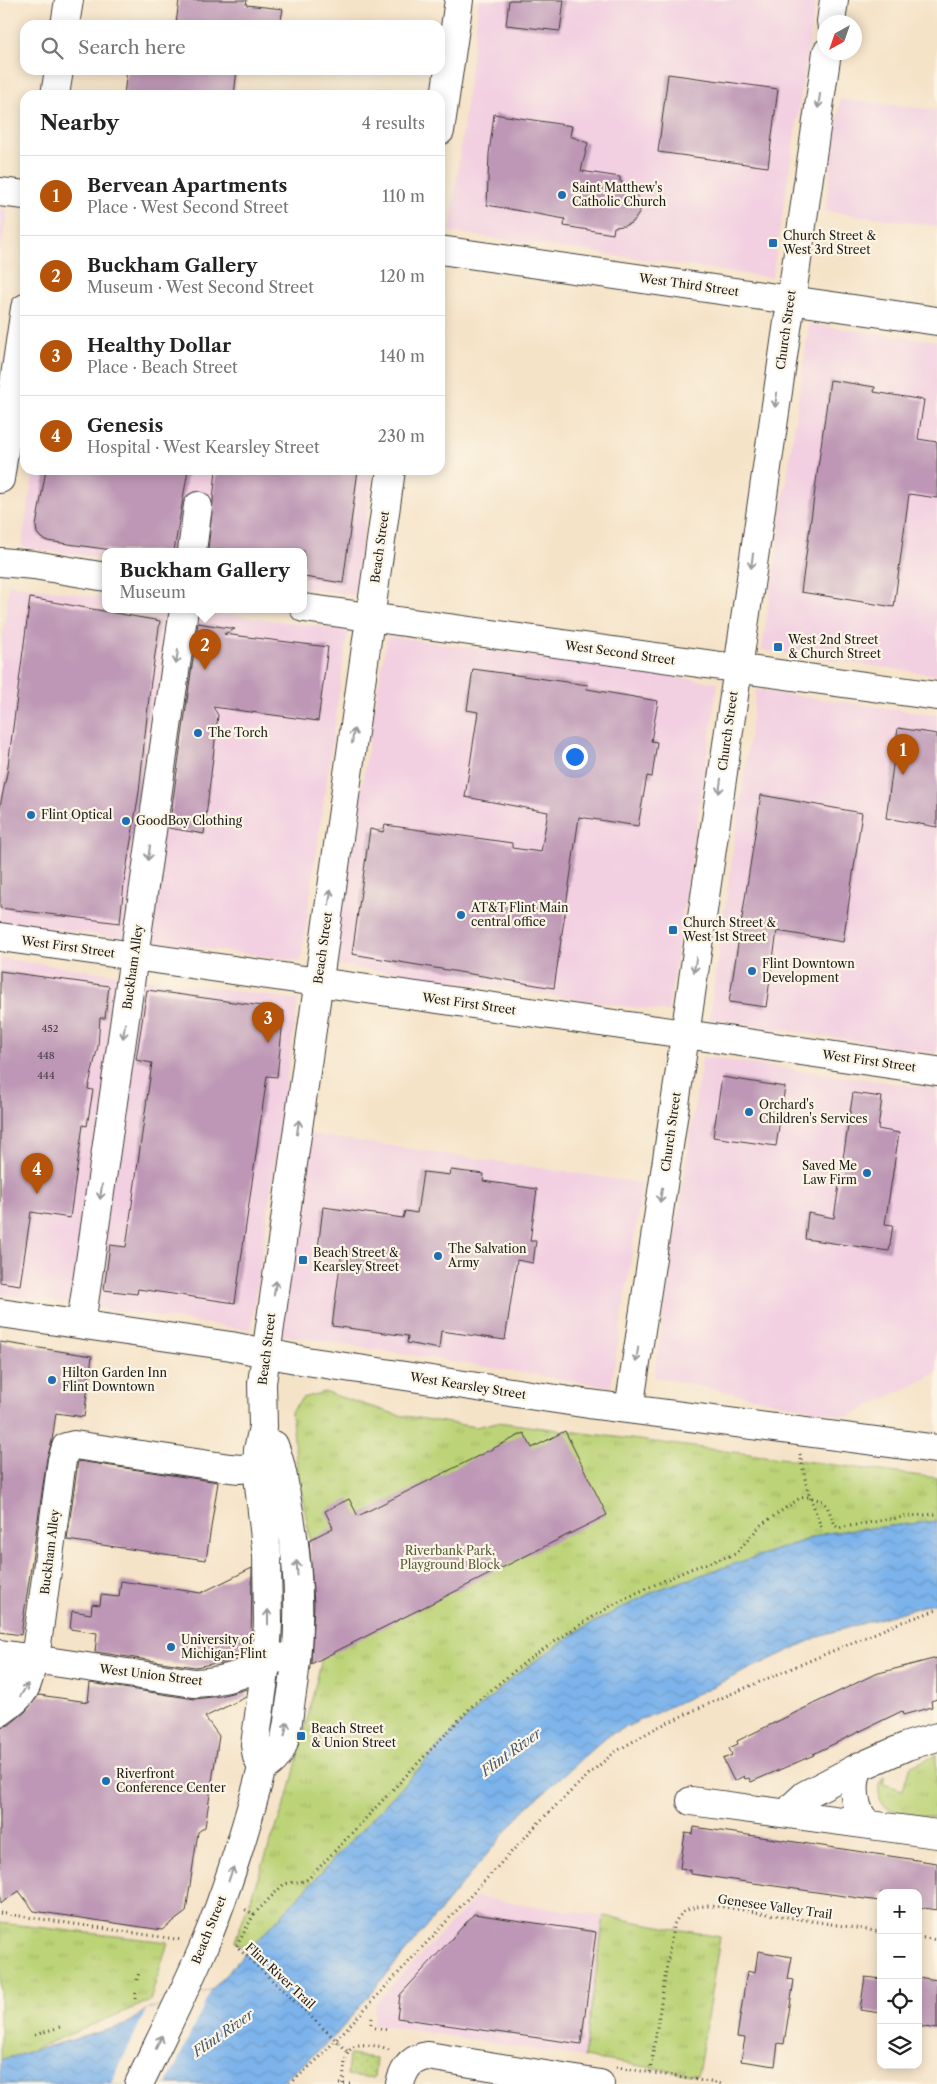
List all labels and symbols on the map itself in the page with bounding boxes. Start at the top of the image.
north arrow [817,15,862,60]
one-way arrow [814,92,824,108]
place label: Saint Matthew's Catholic Church [572,180,667,209]
marker: Saint Matthew's Catholic Church [556,189,568,201]
place label: Church Street & West 3rd Street [782,228,876,257]
marker: Church Street & West 3rd Street [767,237,779,249]
street label: West Third Street [637,270,741,299]
street label: Church Street [773,288,799,371]
one-way arrow [771,392,781,408]
street label: Beach Street [367,509,392,584]
one-way arrow [747,552,757,568]
pin: 2 [189,629,221,670]
place label: West 2nd Street & Church Street [787,632,882,661]
street label: West Second Street [563,637,677,668]
marker: West 2nd Street & Church Street [772,641,784,653]
one-way arrow [172,649,182,665]
street label: Church Street [715,689,741,772]
place label: The Torch [208,725,268,740]
marker: The Torch [192,727,204,739]
one-way arrow [348,728,358,744]
pin: 1 [887,734,919,775]
your location [562,744,588,770]
one-way arrow [715,778,725,794]
place label: Flint Optical [41,807,113,822]
marker: Flint Optical [25,809,37,821]
place label: GoodBoy Clothing [136,813,243,828]
marker: GoodBoy Clothing [120,815,132,827]
one-way arrow [144,844,154,860]
one-way arrow [325,889,335,905]
place label: AT&T Flint Main central office [470,900,569,929]
marker: AT&T Flint Main central office [455,909,467,921]
street label: Beach Street [310,910,335,985]
place label: Church Street & West 1st Street [682,915,776,944]
street label: Buckham Alley [119,923,146,1011]
marker: Church Street & West 1st Street [667,924,679,936]
street label: West First Street [19,932,117,961]
one-way arrow [690,956,700,972]
place label: Flint Downtown Development [762,956,855,985]
marker: Flint Downtown Development [746,965,758,977]
street label: West First Street [420,989,518,1018]
pin: 3 [252,1002,284,1043]
house number: 452 [42,1022,59,1035]
one-way arrow [119,1022,129,1038]
street label: West First Street [820,1046,918,1075]
house number: 448 [37,1049,55,1062]
house number: 444 [37,1069,55,1082]
street label: Church Street [658,1090,684,1173]
place label: Orchard's Children's Services [759,1097,868,1126]
marker: Orchard's Children's Services [743,1106,755,1118]
one-way arrow [294,1119,304,1135]
pin: 4 [21,1153,53,1194]
place label: Saved Me Law Firm [802,1158,857,1187]
marker: Saved Me Law Firm [861,1167,873,1179]
one-way arrow [95,1183,105,1199]
one-way arrow [656,1186,666,1202]
place label: The Salvation Army [447,1241,527,1270]
place label: Beach Street & Kearsley Street [313,1245,400,1274]
marker: The Salvation Army [432,1250,444,1262]
marker: Beach Street & Kearsley Street [297,1254,309,1266]
one-way arrow [270,1280,280,1296]
street label: Beach Street [255,1311,278,1386]
one-way arrow [631,1347,641,1363]
place label: Hilton Garden Inn Flint Downtown [62,1365,167,1394]
street label: West Kearsley Street [408,1369,528,1402]
marker: Hilton Garden Inn Flint Downtown [46,1374,58,1386]
street label: Buckham Alley [37,1508,62,1595]
park label: Riverbank Park, Playground Block [400,1543,501,1572]
one-way arrow [292,1560,301,1576]
one-way arrow [263,1609,273,1625]
place label: University of Michigan-Flint [181,1632,267,1661]
marker: University of Michigan-Flint [165,1641,177,1653]
street label: West Union Street [98,1661,204,1688]
one-way arrow [19,1683,29,1697]
place label: Beach Street & Union Street [311,1721,397,1750]
one-way arrow [282,1722,292,1738]
water label: Flint River [476,1723,546,1781]
marker: Beach Street & Union Street [295,1730,307,1742]
place label: Riverfront Conference Center [116,1766,226,1795]
marker: Riverfront Conference Center [100,1775,112,1787]
one-way arrow [226,1866,236,1882]
street label: Genesee Valley Trail [717,1891,834,1922]
street label: Beach Street [188,1893,229,1966]
street label: Flint River Trail [242,1940,319,2012]
water label: Flint River [188,2005,258,2061]
one-way arrow [155,2035,164,2050]

